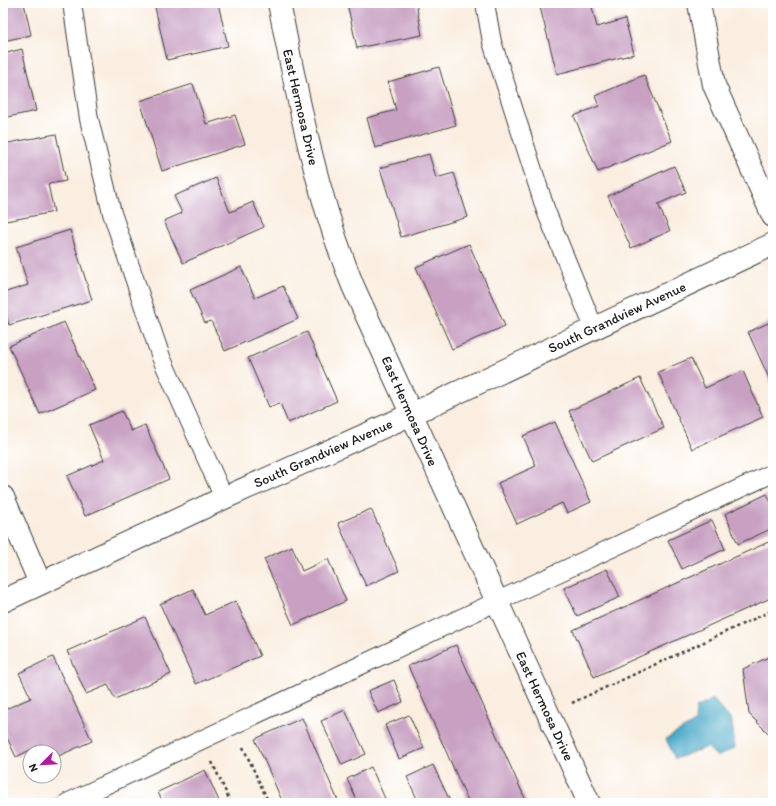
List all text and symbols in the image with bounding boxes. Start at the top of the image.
street label: East Hermosa Drive [279,47,322,167]
street label: South Grandview Avenue [546,278,689,357]
street label: East Hermosa Drive [378,354,442,469]
street label: South Grandview Avenue [251,415,396,492]
street label: East Hermosa Drive [512,649,577,764]
north arrow [22,744,62,784]
text: N [26,762,41,774]

